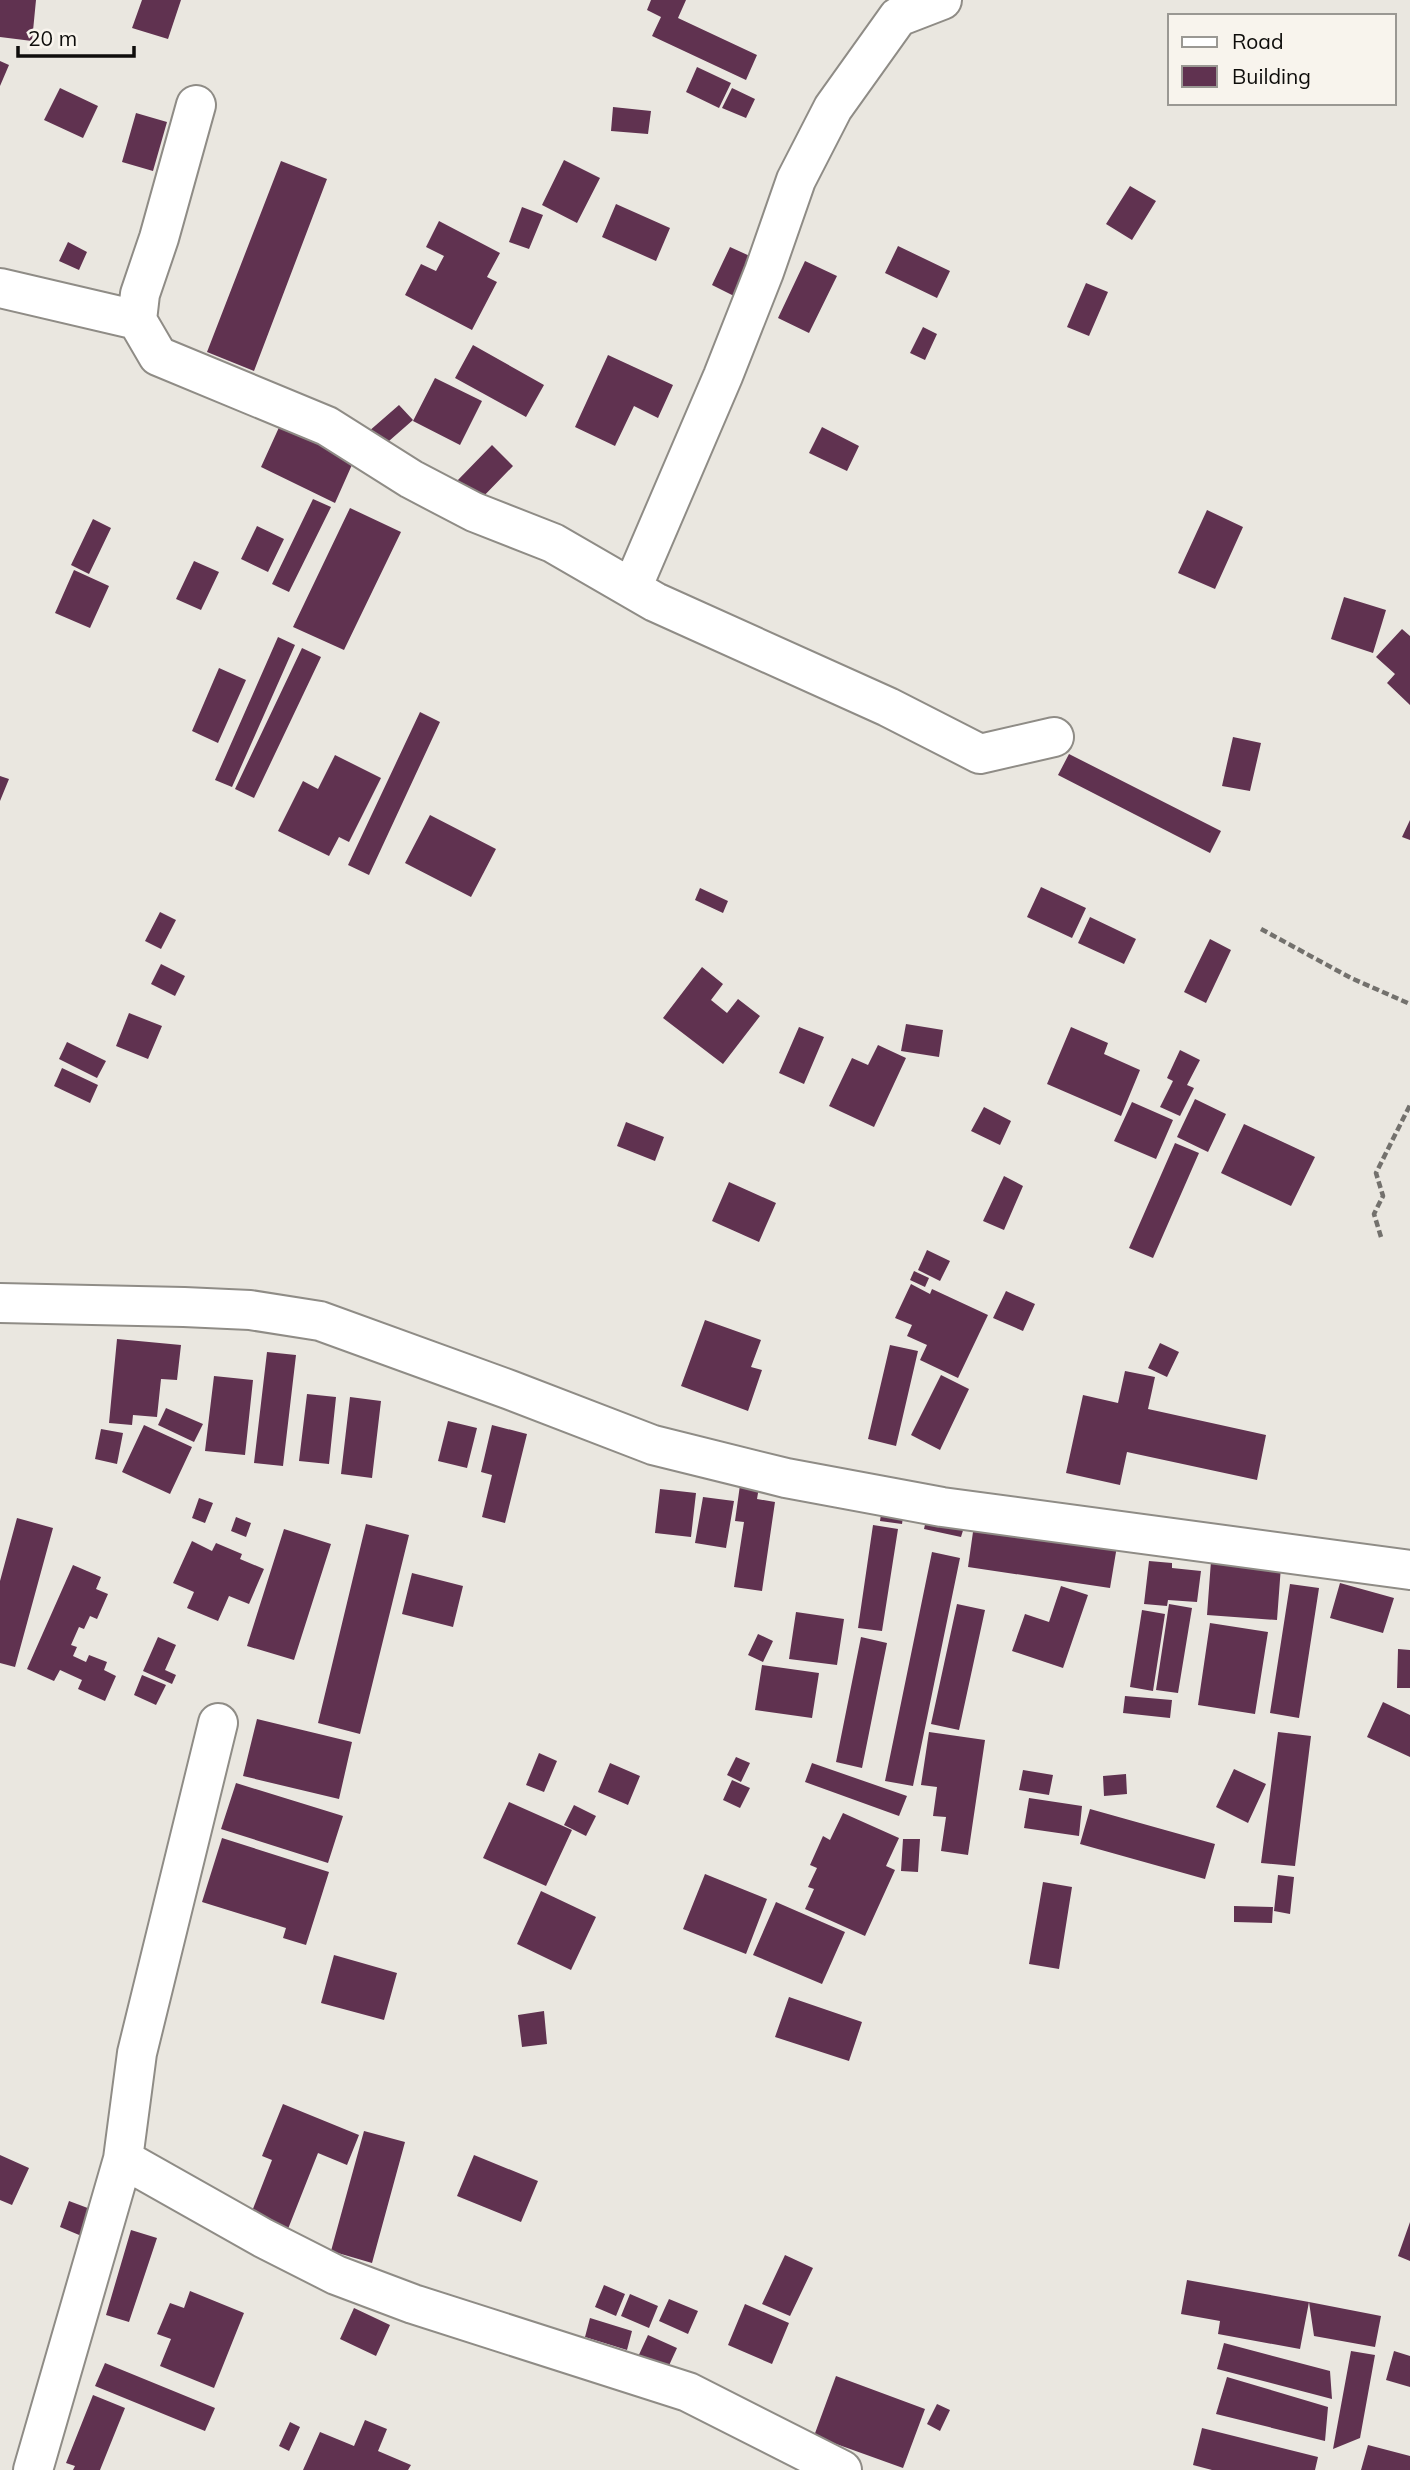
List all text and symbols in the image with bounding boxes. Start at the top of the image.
scale bar [18,14,133,58]
legend [1168,14,1396,105]
text: 20 m [28,25,77,51]
text: Road [1232,28,1283,54]
text: Building [1232,63,1311,89]

